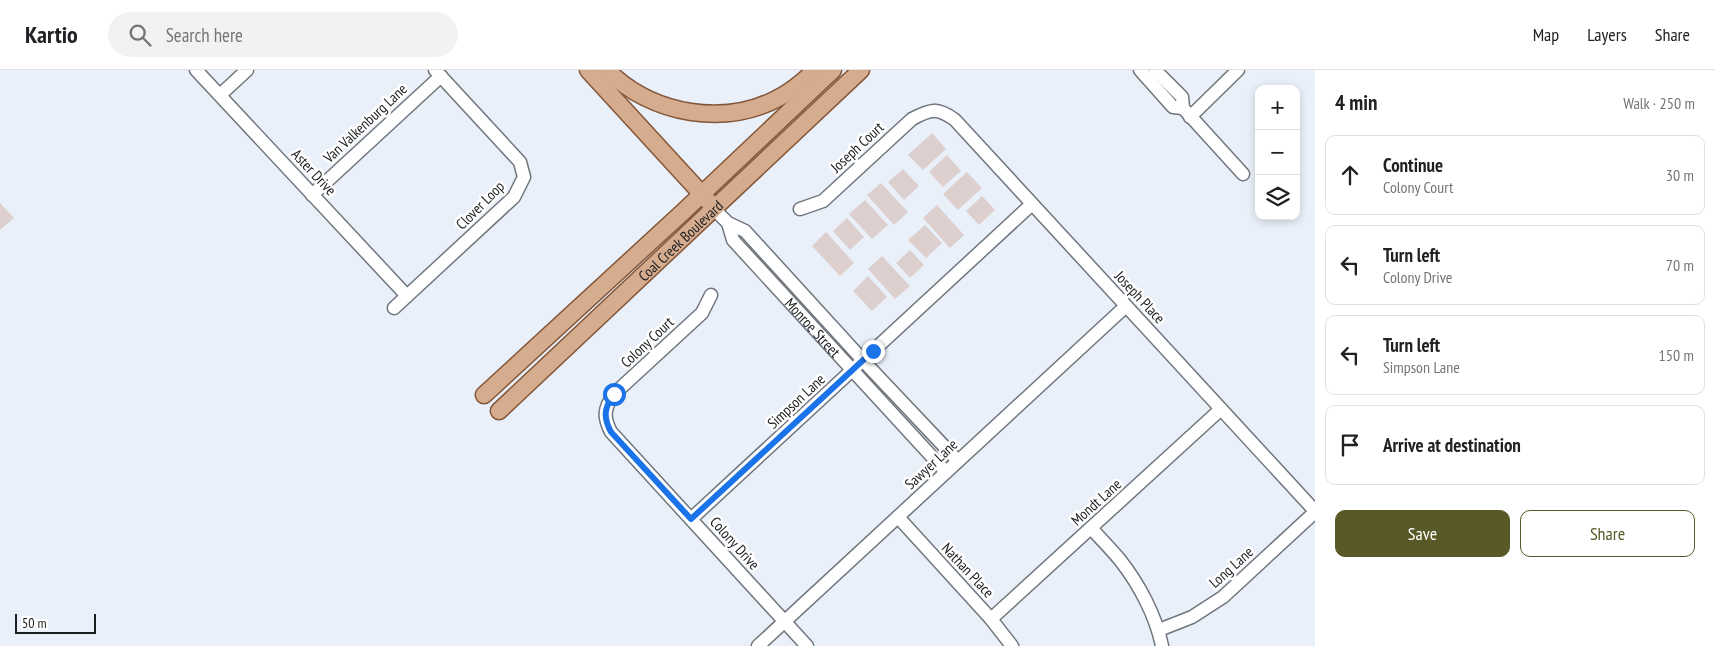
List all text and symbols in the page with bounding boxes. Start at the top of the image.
search box [108,12,458,57]
text: Kartio [25,19,78,50]
icon: search [126,21,154,49]
text: Search here [166,23,243,47]
text: Map [1533,23,1559,46]
text: Layers [1587,23,1627,46]
text: Share [1655,23,1690,46]
street label: Van Valkenburg Lane [318,79,411,167]
map controls [1255,85,1300,220]
button: + [1255,85,1300,130]
text: 4 min [1335,89,1377,116]
text: Walk · 250 m [1623,93,1695,113]
street label: Joseph Court [826,118,888,177]
button: − [1255,130,1300,175]
street label: Aster Drive [288,145,340,199]
text: Continue [1383,153,1443,177]
icon: ahead [1336,161,1364,189]
text: 30 m [1666,165,1694,185]
button: layers [1255,175,1300,220]
street label: Clover Loop [452,177,508,233]
text: Colony Court [1383,177,1453,197]
street label: Coal Creek Boulevard [634,196,727,285]
text: Turn left [1383,243,1440,267]
icon: left [1336,251,1364,279]
text: 70 m [1666,255,1694,275]
street label: Joseph Place [1110,266,1169,327]
text: Colony Drive [1383,267,1452,287]
street label: Monroe Street [781,294,845,361]
street label: Colony Court [616,313,678,371]
text: Turn left [1383,333,1440,357]
route end [862,340,885,363]
icon: left [1336,341,1364,369]
text: 150 m [1659,345,1694,365]
text: Simpson Lane [1383,357,1460,377]
street label: Simpson Lane [763,369,829,433]
route start [603,383,626,406]
icon: arrive [1336,431,1364,459]
text: Arrive at destination [1383,433,1521,457]
street label: Sawyer Lane [901,435,961,493]
street label: Mondt Lane [1067,474,1125,530]
button: Save [1335,510,1510,557]
button: Share [1520,510,1695,557]
street label: Colony Drive [706,512,764,574]
street label: Nathan Place [938,539,998,601]
street label: Long Lane [1205,542,1257,592]
scale bar [15,611,96,634]
text: 50 m [22,614,47,632]

